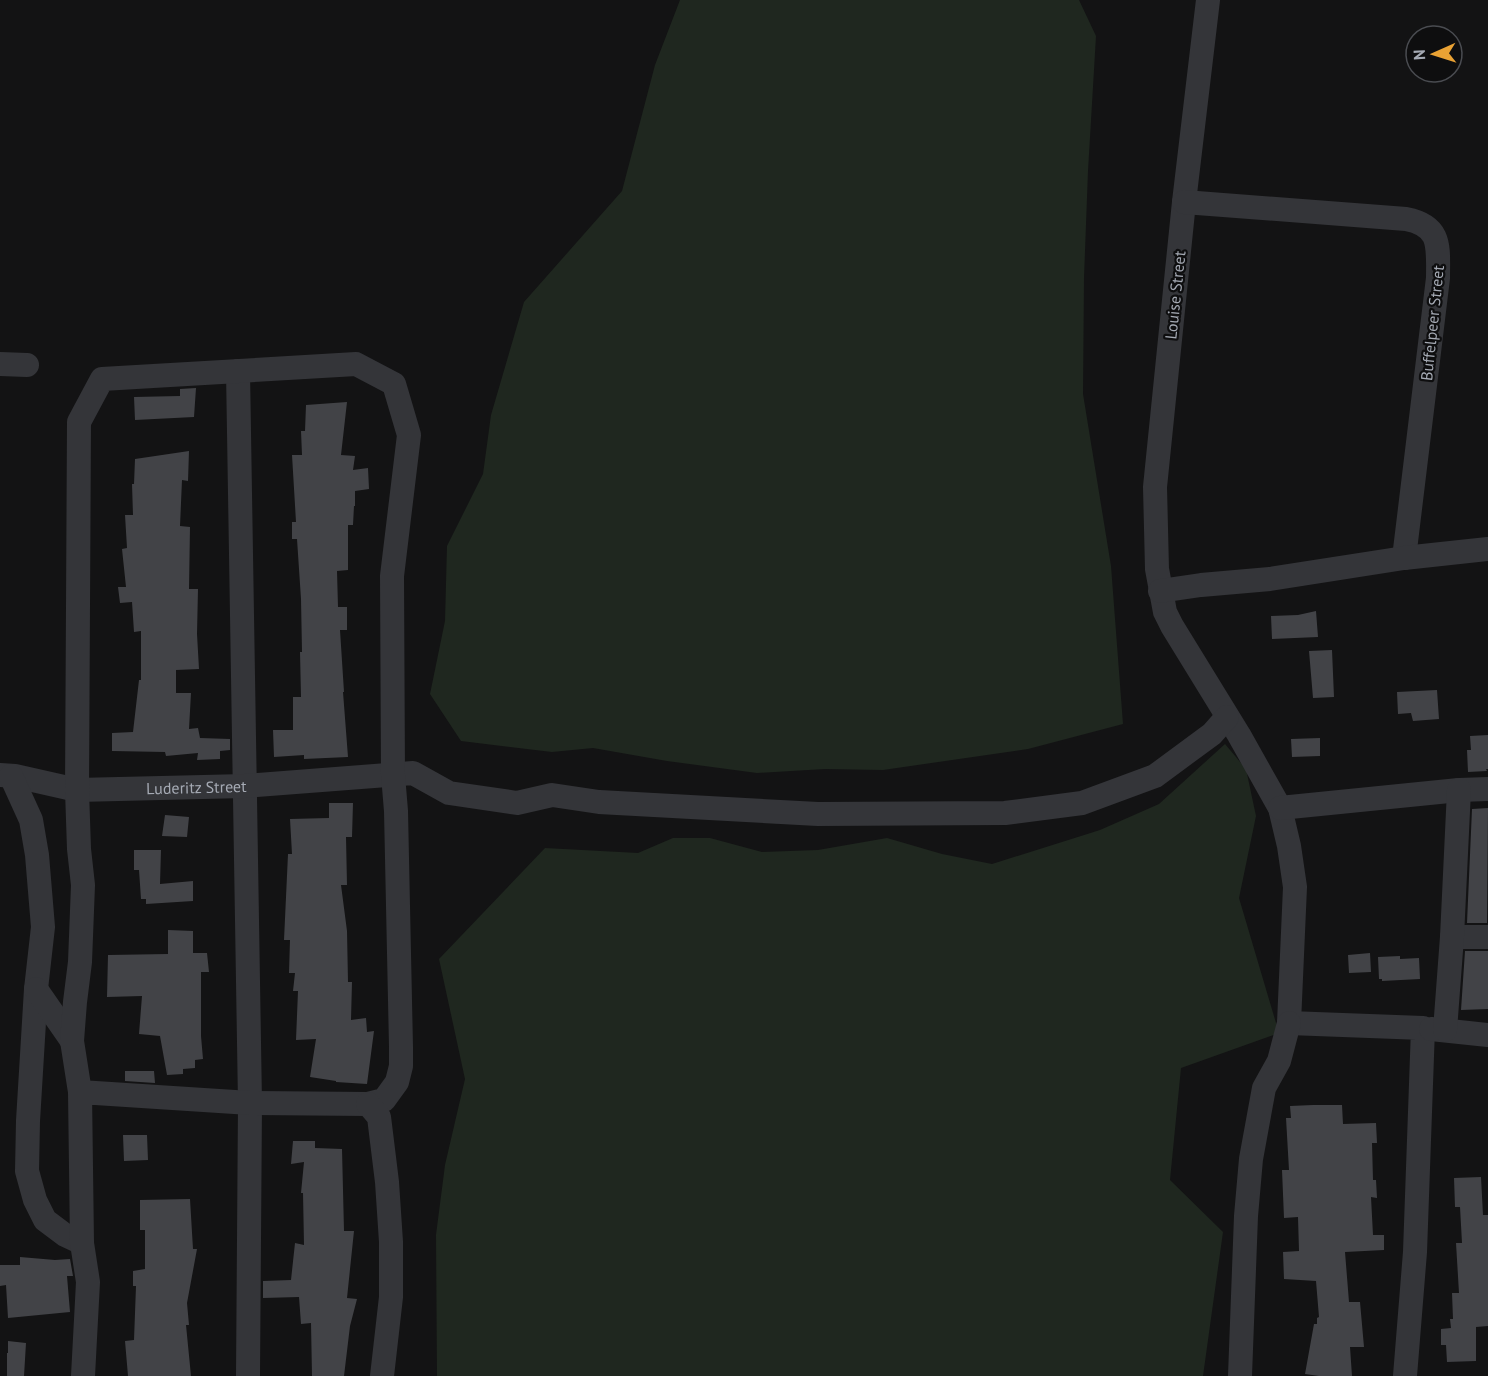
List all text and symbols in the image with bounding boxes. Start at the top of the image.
north arrow [1404,24,1464,84]
text: N [1409,49,1429,61]
street label: Louise Street [1160,249,1190,340]
street label: Buffelpeer Street [1416,264,1448,382]
street label: Luderitz Street [146,776,247,798]

